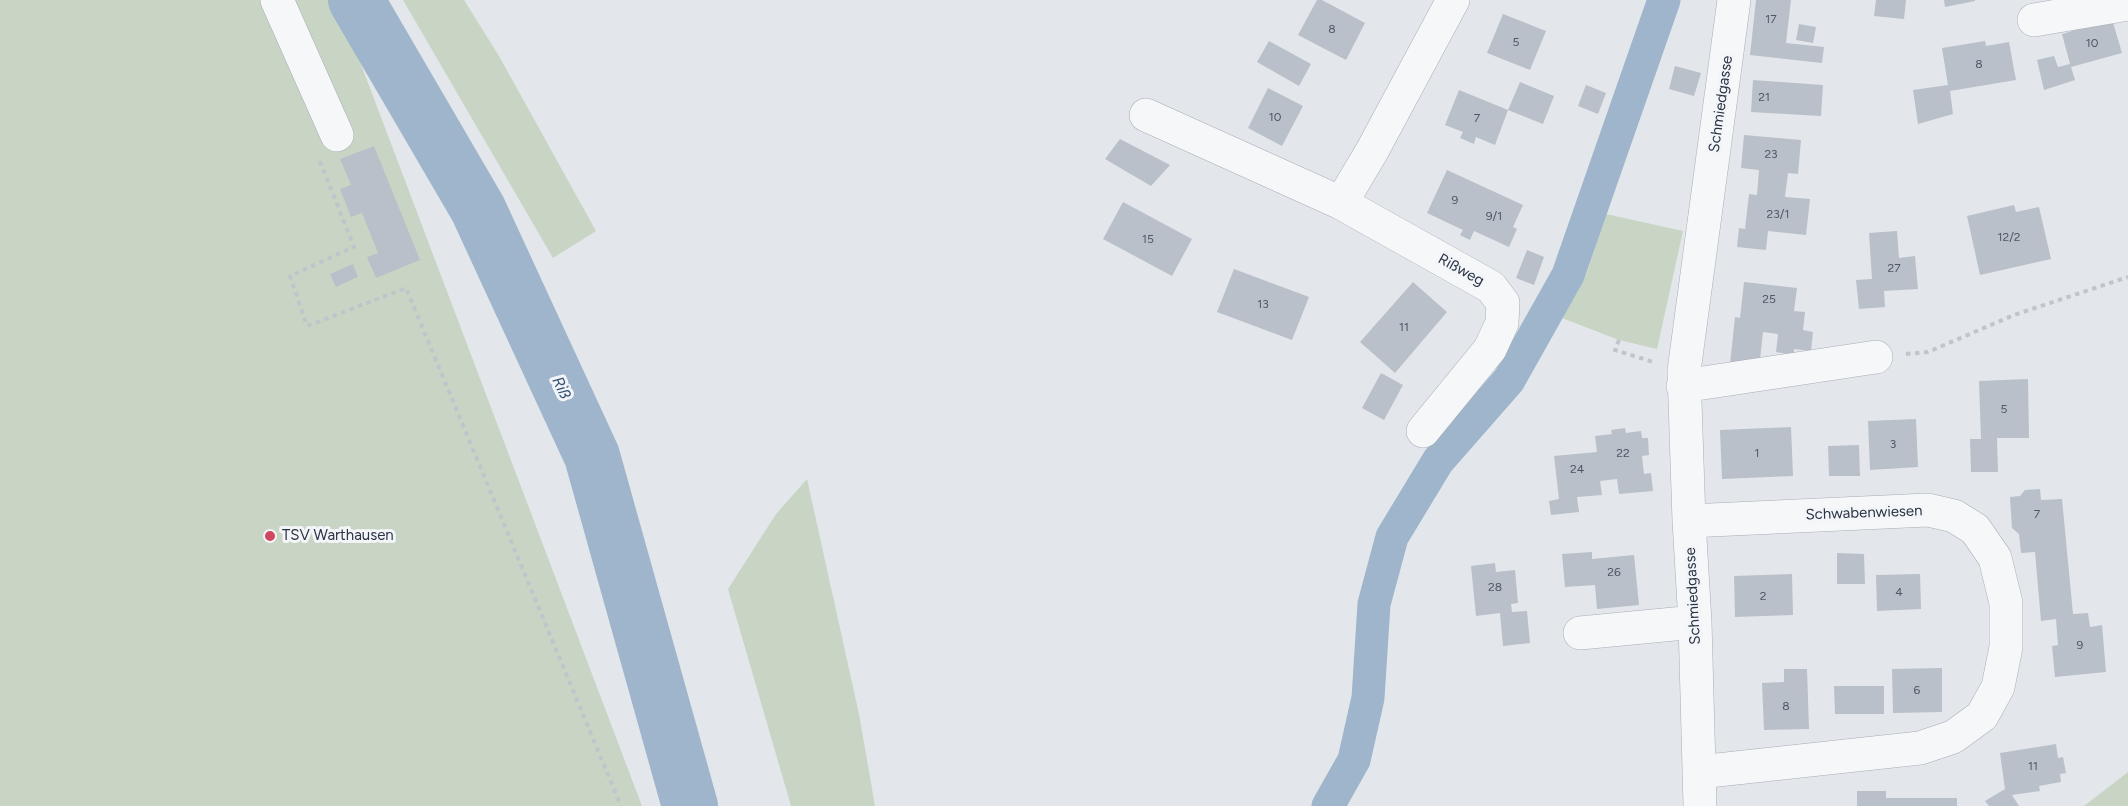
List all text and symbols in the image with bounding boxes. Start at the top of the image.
house number: 17 [1765,12,1777,26]
house number: 8 [1328,22,1336,36]
house number: 5 [1513,35,1519,49]
house number: 10 [2086,36,2098,50]
street label: Schmiedgasse [1705,54,1737,154]
house number: 8 [1975,57,1983,71]
house number: 21 [1758,90,1770,104]
house number: 10 [1269,110,1281,124]
house number: 7 [1474,111,1480,125]
house number: 23 [1764,147,1778,161]
house number: 9 [1452,193,1458,207]
house number: 23/1 [1767,207,1789,221]
house number: 9/1 [1486,209,1502,223]
house number: 12/2 [1997,230,2021,244]
house number: 15 [1142,232,1154,246]
street label: Rißweg [1435,250,1487,290]
house number: 27 [1887,261,1901,275]
house number: 25 [1762,292,1776,306]
house number: 13 [1257,297,1269,311]
house number: 11 [1399,320,1409,334]
water label: Riß [547,374,575,402]
house number: 5 [2001,402,2007,416]
house number: 3 [1890,437,1896,451]
house number: 22 [1616,446,1630,460]
house number: 1 [1755,446,1759,460]
house number: 24 [1570,462,1584,476]
street label: Schwabenwiesen [1805,502,1923,524]
house number: 7 [2034,507,2040,521]
place label: TSV Warthausen [282,527,394,545]
marker: TSV Warthausen [263,529,277,543]
street label: Schmiedgasse [1681,547,1705,645]
house number: 26 [1607,565,1621,579]
house number: 28 [1488,580,1502,594]
house number: 4 [1895,585,1903,599]
house number: 2 [1760,589,1766,603]
house number: 9 [2077,638,2083,652]
house number: 6 [1914,683,1920,697]
house number: 8 [1782,699,1790,713]
house number: 11 [2028,759,2038,773]

